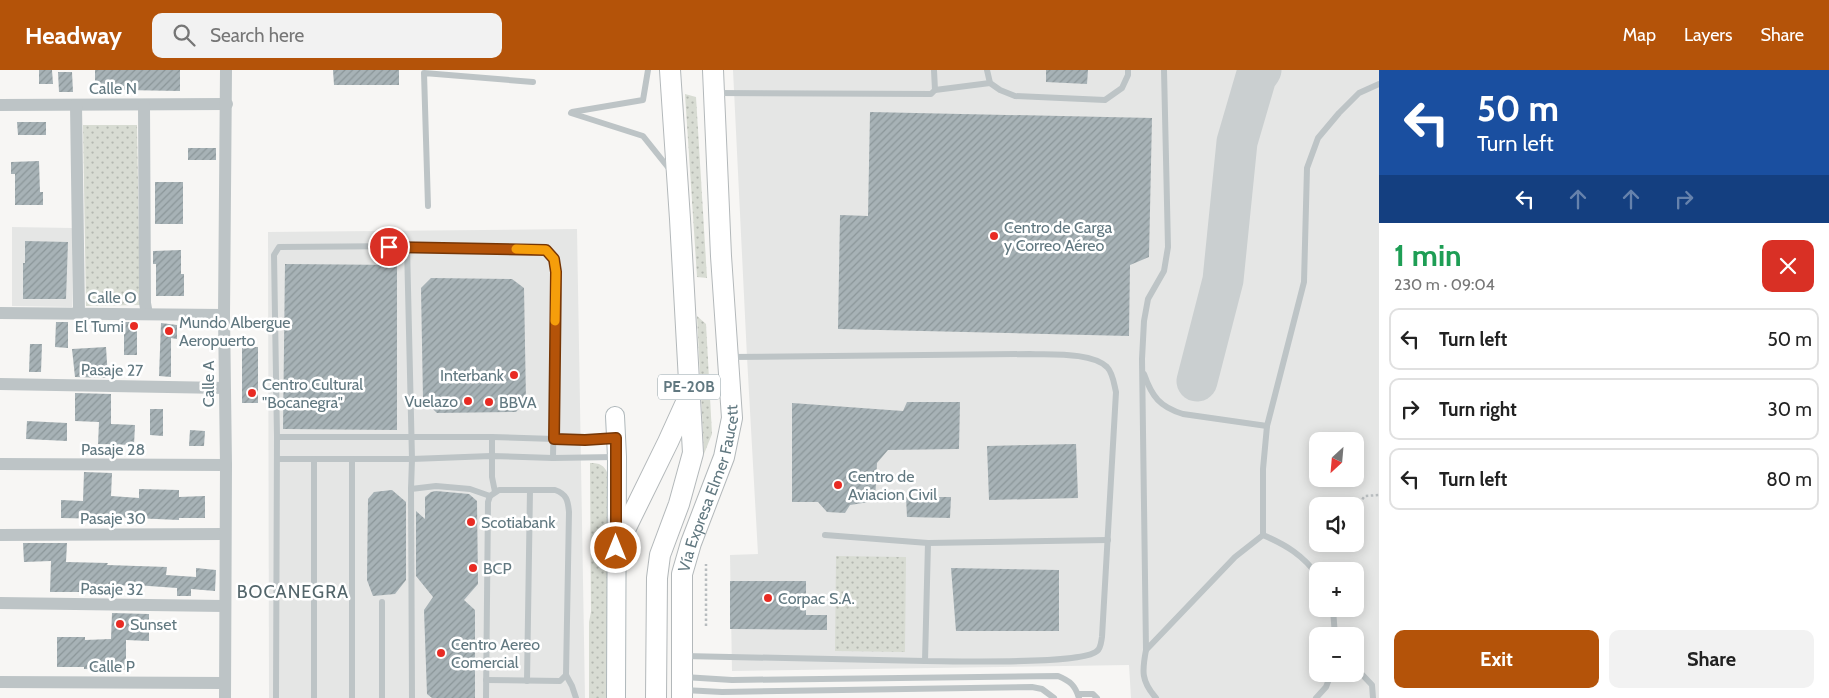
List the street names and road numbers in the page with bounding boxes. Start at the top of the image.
street label: Calle N [89,79,137,98]
street label: Calle O [87,288,137,307]
street label: Pasaje 27 [81,360,143,380]
street label: Calle A [199,361,218,407]
road number: PE-20B [658,374,720,400]
street label: Vía Expresa Elmer Faucett [674,404,742,574]
street label: Pasaje 28 [81,440,145,459]
street label: Pasaje 30 [80,509,146,528]
street label: Pasaje 32 [80,579,144,599]
street label: Calle P [89,657,135,676]

